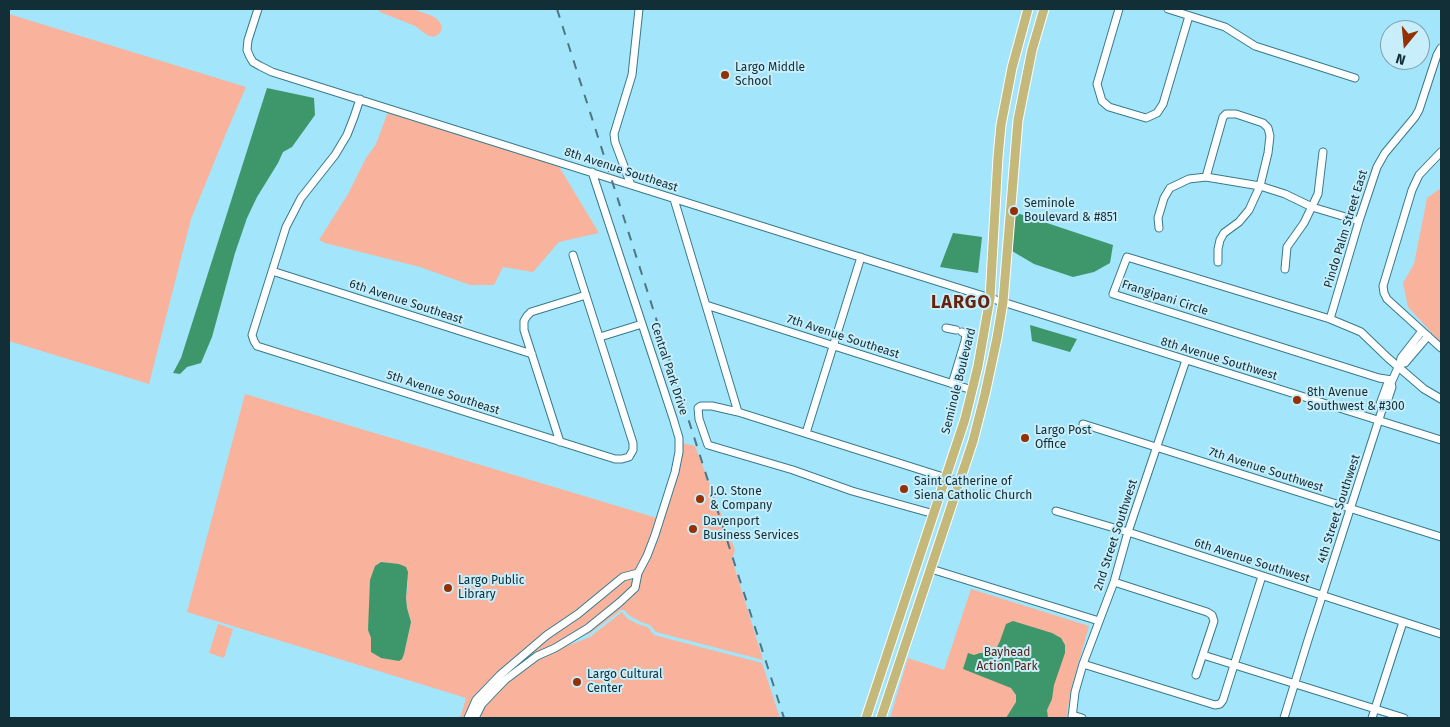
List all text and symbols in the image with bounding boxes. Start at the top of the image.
north arrow [1380,20,1430,70]
text: N [1394,49,1408,68]
place label: Largo Middle School [735,61,805,89]
marker: Largo Middle School [719,69,731,81]
street label: 8th Avenue Southeast [562,145,680,195]
street label: Pindo Palm Street East [1321,168,1371,290]
place label: Seminole Boulevard & #851 [1024,197,1117,225]
marker: Seminole Boulevard & #851 [1008,205,1020,217]
street label: 6th Avenue Southeast [347,277,465,327]
street label: Frangipani Circle [1120,277,1210,319]
district label: LARGO [930,292,992,314]
street label: 7th Avenue Southeast [785,312,901,362]
street label: Central Park Drive [647,321,691,417]
street label: Seminole Boulevard [939,326,979,436]
street label: 8th Avenue Southwest [1159,334,1279,384]
street label: 5th Avenue Southeast [385,368,501,418]
place label: 8th Avenue Southwest & #300 [1307,386,1405,414]
marker: 8th Avenue Southwest & #300 [1291,394,1303,406]
place label: Largo Post Office [1035,424,1092,452]
marker: Largo Post Office [1019,432,1031,444]
street label: 7th Avenue Southwest [1207,445,1325,495]
street label: 4th Street Southwest [1315,453,1363,565]
place label: Saint Catherine of Siena Catholic Church [914,475,1032,503]
street label: 2nd Street Southwest [1091,478,1141,592]
marker: Saint Catherine of Siena Catholic Church [898,483,910,495]
place label: J.O. Stone & Company [710,485,772,513]
marker: J.O. Stone & Company [694,493,706,505]
place label: Davenport Business Services [703,515,799,543]
marker: Davenport Business Services [687,523,699,535]
street label: 6th Avenue Southwest [1192,535,1312,587]
place label: Largo Public Library [458,574,524,602]
marker: Largo Public Library [442,582,454,594]
park label: Bayhead Action Park [976,646,1038,674]
place label: Largo Cultural Center [587,668,663,696]
marker: Largo Cultural Center [571,676,583,688]

